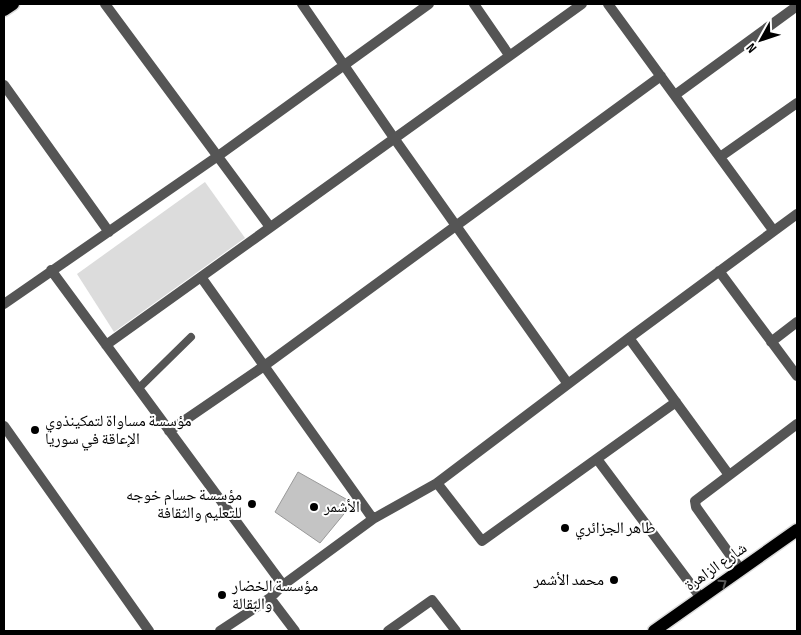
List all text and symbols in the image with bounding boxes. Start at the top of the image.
north arrow [736,15,786,65]
text: N [743,40,760,56]
place label: مؤسسة مساواة لتمكينذوي الإعاقة في سوريا [45,412,192,451]
marker: مؤسسة مساواة لتمكينذوي الإعاقة في سوريا [29,424,41,436]
place label: مؤسسة حسام خوجه للتعليم والثقافة [126,486,242,523]
marker: مؤسسة حسام خوجه للتعليم والثقافة [246,498,258,510]
place label: الأشمر [323,498,360,517]
marker: الأشمر [308,501,320,513]
place label: طاهر الجزائري [575,519,656,540]
marker: طاهر الجزائري [559,522,571,534]
street label: شارع الزاهرة [681,539,751,595]
place label: محمد الأشمر [533,571,604,590]
marker: محمد الأشمر [608,574,620,586]
place label: مؤسسة الخضار والبقالة [231,577,318,614]
one-way arrow [717,580,726,589]
marker: مؤسسة الخضار والبقالة [216,589,228,601]

